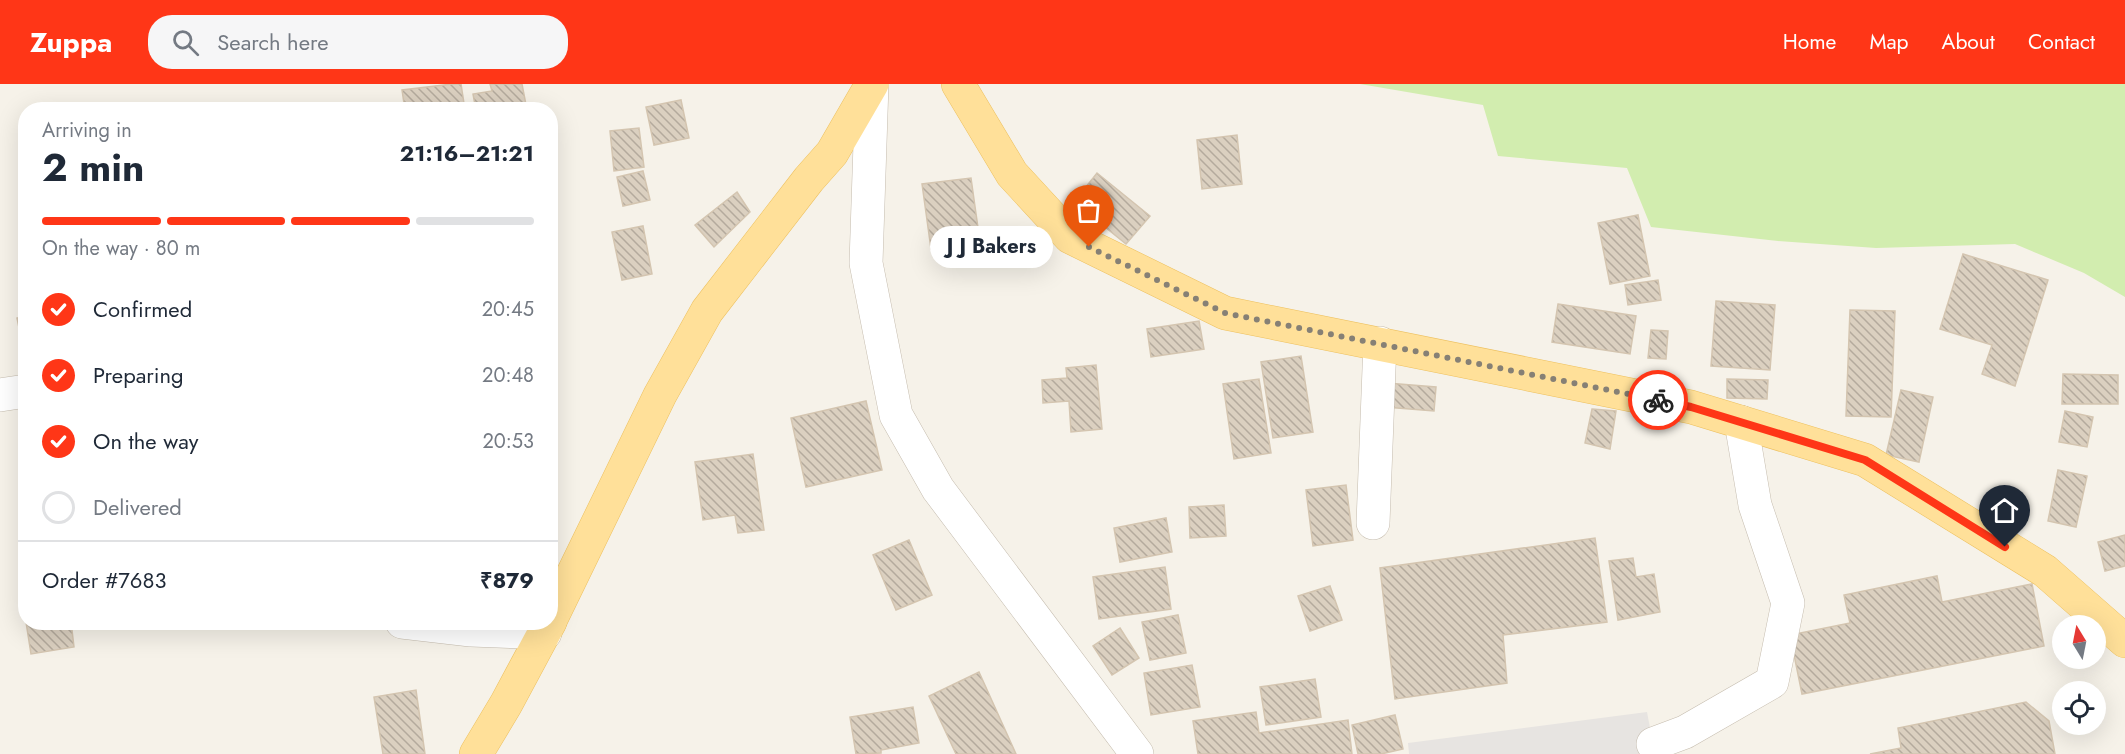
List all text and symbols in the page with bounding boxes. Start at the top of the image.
search box [148,15,568,69]
text: Zuppa [30,22,112,63]
icon: search [169,26,202,59]
text: Search here [217,26,329,58]
text: Home [1783,27,1836,57]
text: Map [1869,27,1909,57]
text: About [1942,27,1995,57]
text: Contact [2028,27,2095,57]
text: Arriving in [42,116,132,145]
text: 21:16–21:21 [400,137,534,169]
text: 2 min [42,139,144,196]
pin [1063,185,1114,247]
icon: bag [1072,194,1105,227]
callout: J J Bakers [930,226,1053,268]
text: J J Bakers [947,232,1036,261]
text: On the way · 80 m [42,234,200,263]
icon: check [42,293,75,326]
text: Confirmed [93,293,192,325]
text: 20:45 [482,295,534,324]
icon: check [42,359,75,392]
text: Preparing [93,359,184,391]
text: 20:48 [482,361,534,390]
courier [1628,370,1688,430]
icon: bike [1642,384,1675,417]
icon: check [42,425,75,458]
text: On the way [93,425,198,457]
text: 20:53 [482,427,534,456]
pin [1979,485,2030,547]
text: Delivered [93,491,182,523]
icon: home [1988,494,2021,527]
text: Order #7683 [42,564,167,596]
text: ₹879 [480,564,534,596]
north arrow [2052,615,2106,669]
map controls [2052,615,2106,735]
button: locate [2052,681,2106,735]

